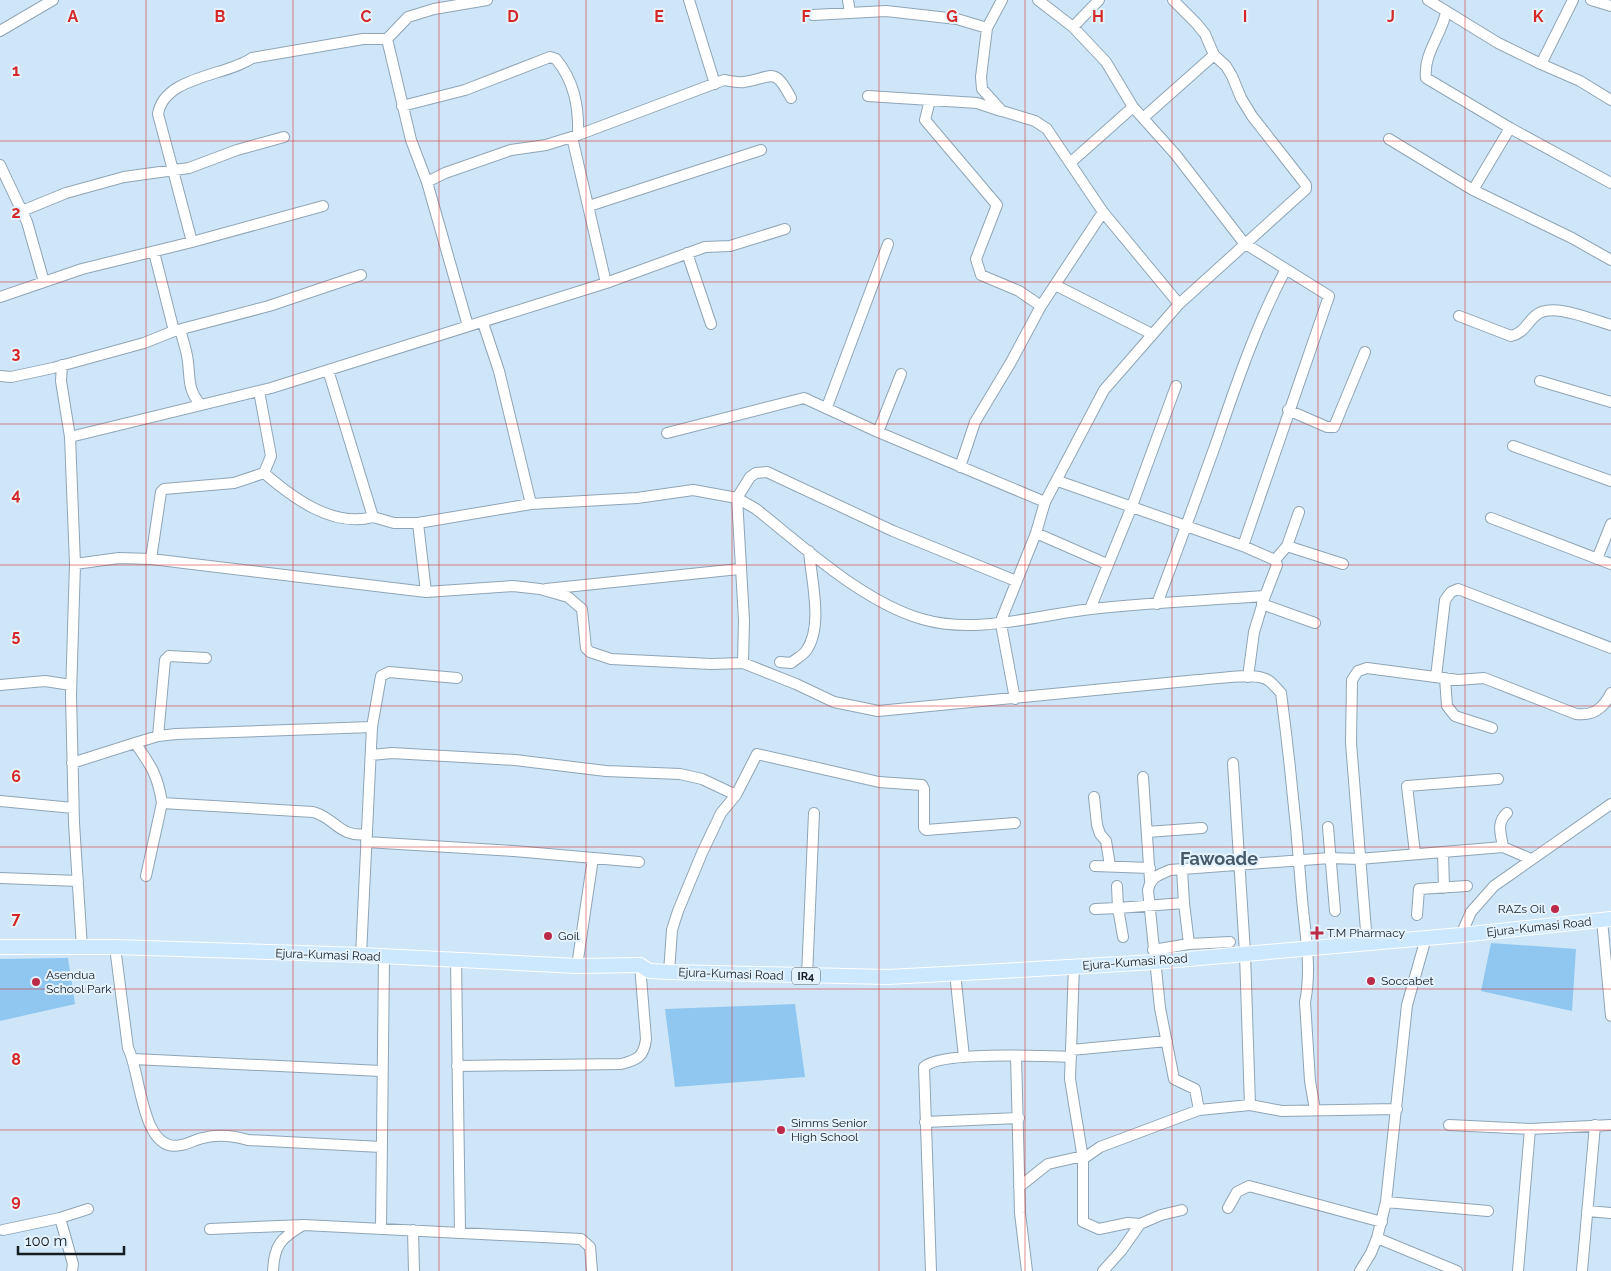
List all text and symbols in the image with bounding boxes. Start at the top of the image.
text: A [68,7,79,26]
text: B [215,7,226,26]
text: C [361,7,372,26]
text: D [507,7,519,26]
text: E [654,7,664,26]
text: F [801,7,811,26]
text: G [946,7,958,26]
text: H [1092,7,1104,26]
text: I [1243,7,1247,26]
text: J [1387,7,1395,26]
text: K [1533,7,1544,26]
text: 1 [12,61,20,80]
text: 2 [11,203,21,222]
text: 3 [12,344,21,363]
text: 4 [11,485,21,504]
text: 5 [12,626,21,645]
text: 6 [11,767,21,786]
district label: Fawoade [1180,848,1258,869]
place label: RAZs Oil [1498,902,1546,916]
marker: RAZs Oil [1549,903,1561,915]
text: 7 [12,909,21,928]
street label: Ejura-Kumasi Road [1486,915,1592,939]
place label: T.M Pharmacy [1327,926,1406,940]
marker: T.M Pharmacy [1311,927,1323,939]
place label: Goil [558,929,580,943]
marker: Goil [542,930,554,942]
street label: Ejura-Kumasi Road [275,946,381,964]
street label: Ejura-Kumasi Road [1082,951,1188,973]
street label: Ejura-Kumasi Road [678,965,784,983]
place label: Asendua School Park [46,968,112,996]
road number: IR4 [792,968,820,984]
place label: Soccabet [1381,974,1434,988]
marker: Soccabet [1365,975,1377,987]
marker: Asendua School Park [30,976,42,988]
text: 8 [11,1050,21,1069]
place label: Simms Senior High School [791,1116,868,1144]
marker: Simms Senior High School [775,1124,787,1136]
text: 9 [11,1191,21,1210]
scale bar [18,1224,124,1256]
text: 100 m [25,1232,67,1250]

